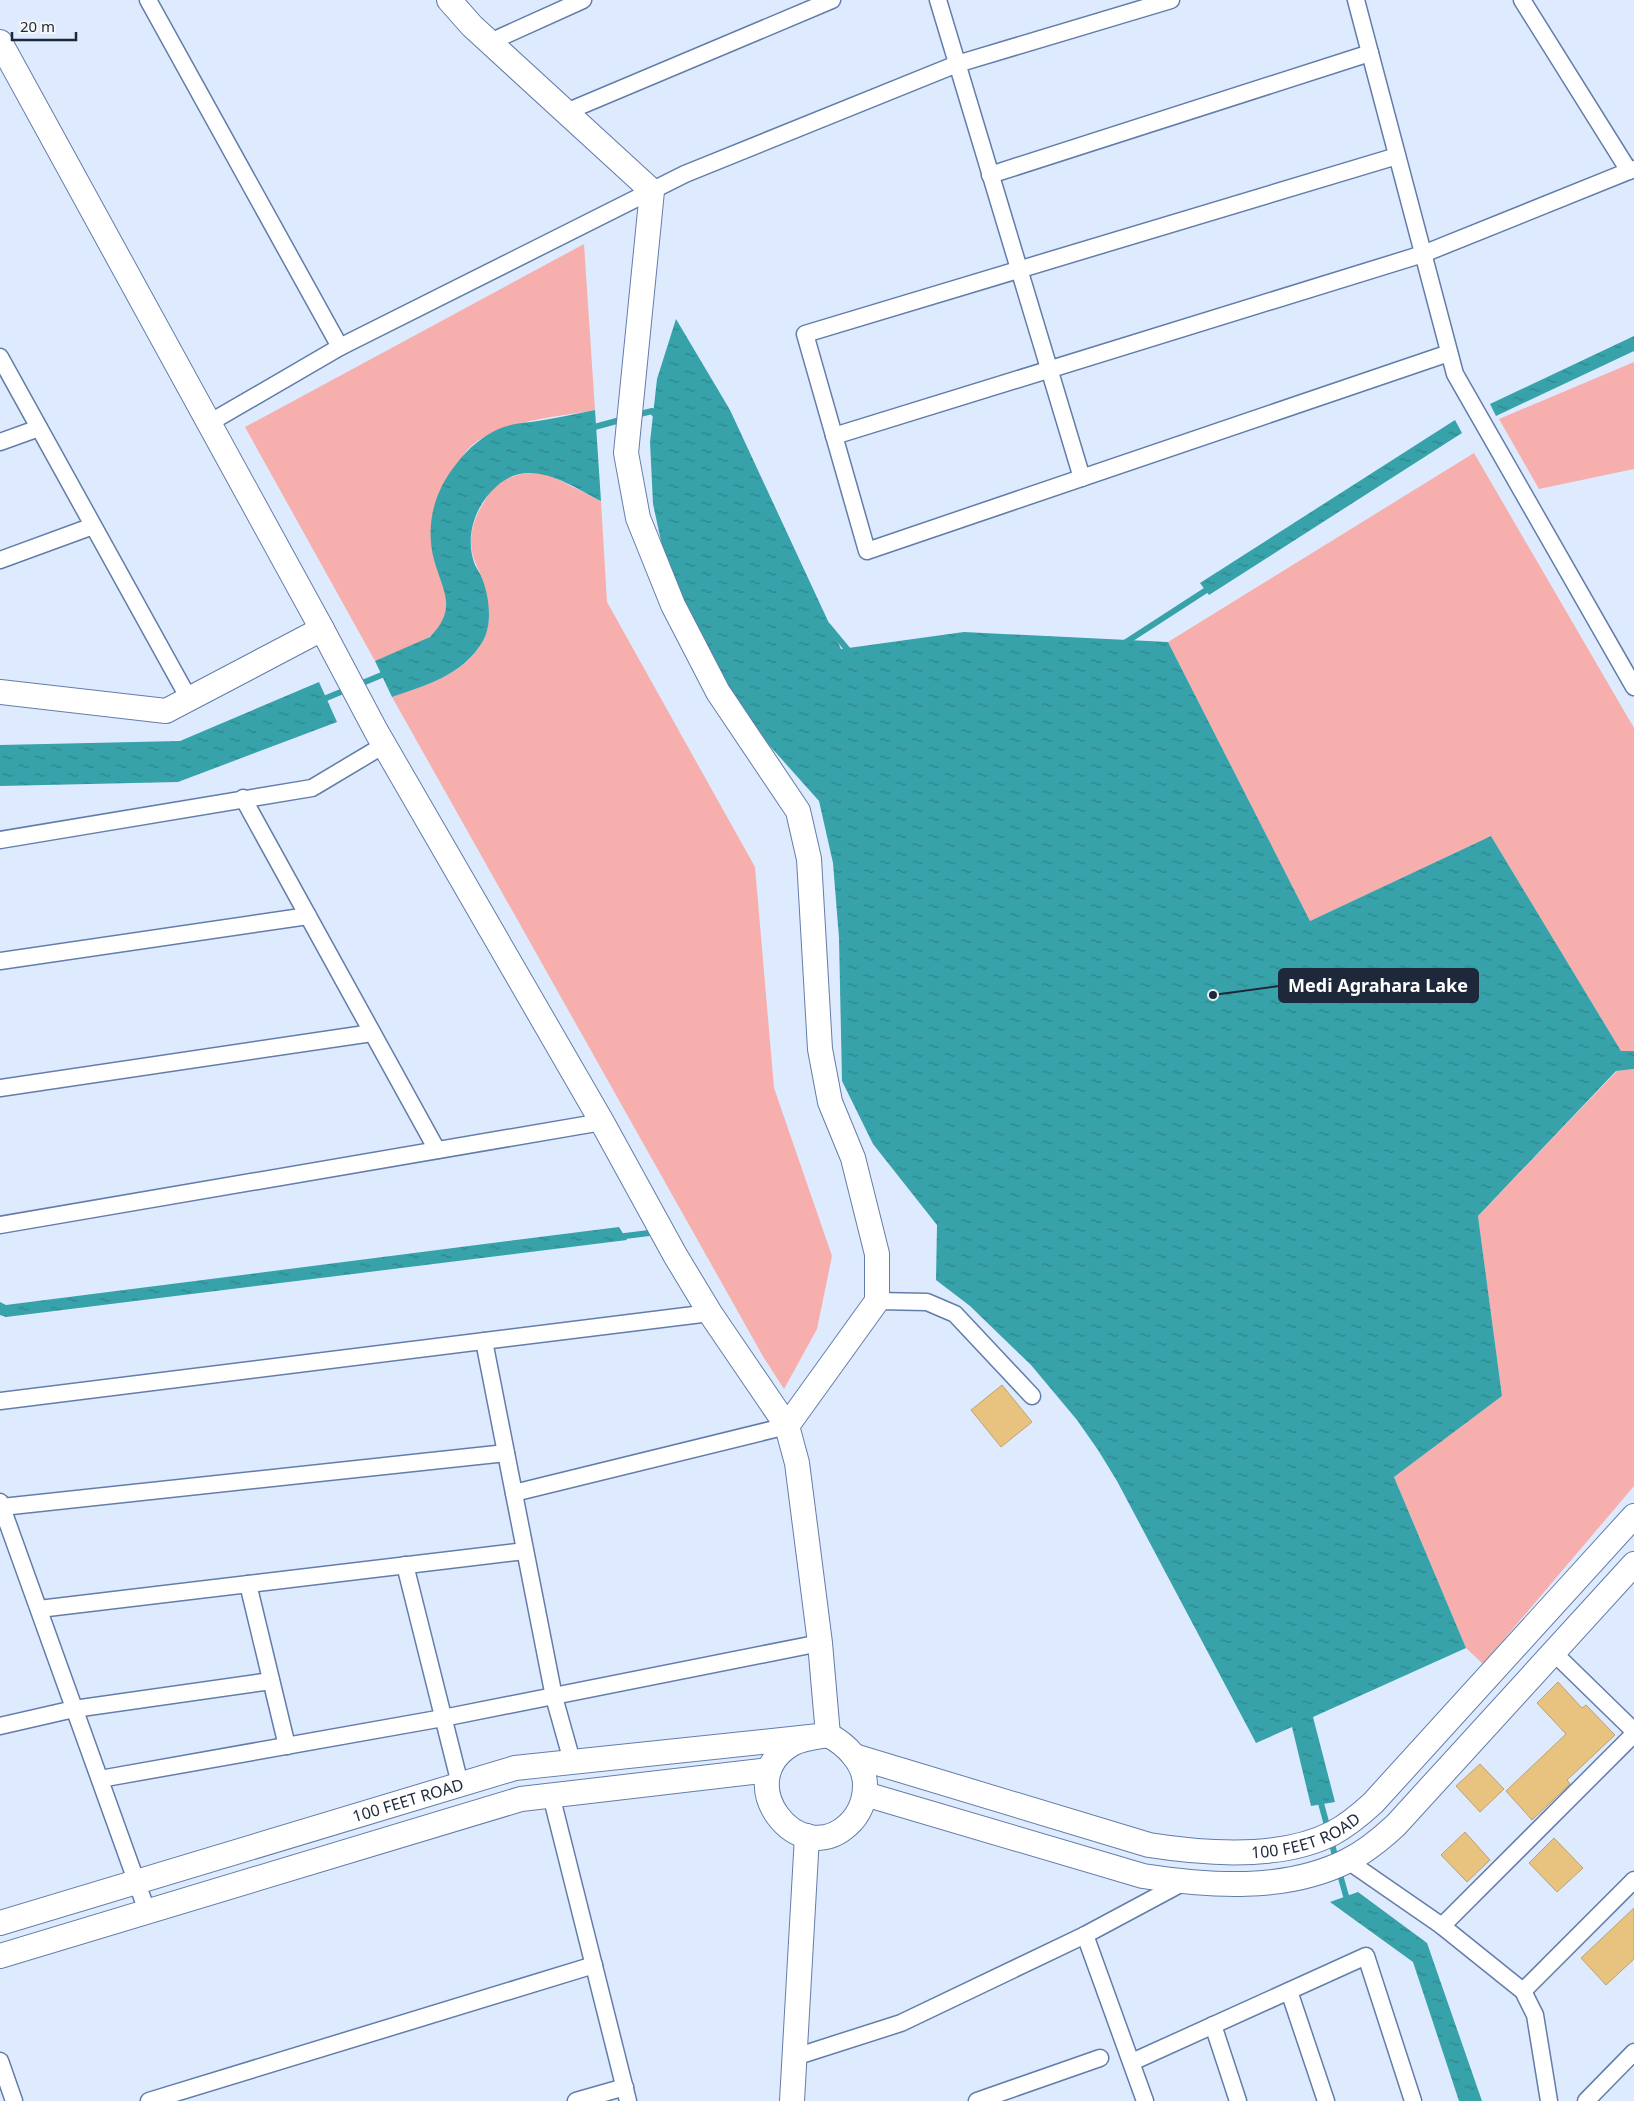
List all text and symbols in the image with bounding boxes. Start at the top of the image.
scale bar [12,10,76,42]
text: 20 m [20,16,55,36]
callout: Medi Agrahara Lake [1279,969,1478,1002]
text: Medi Agrahara Lake [1288,973,1468,997]
street label: 100 FEET ROAD [350,1773,466,1827]
street label: 100 FEET ROAD [1250,1807,1365,1863]

